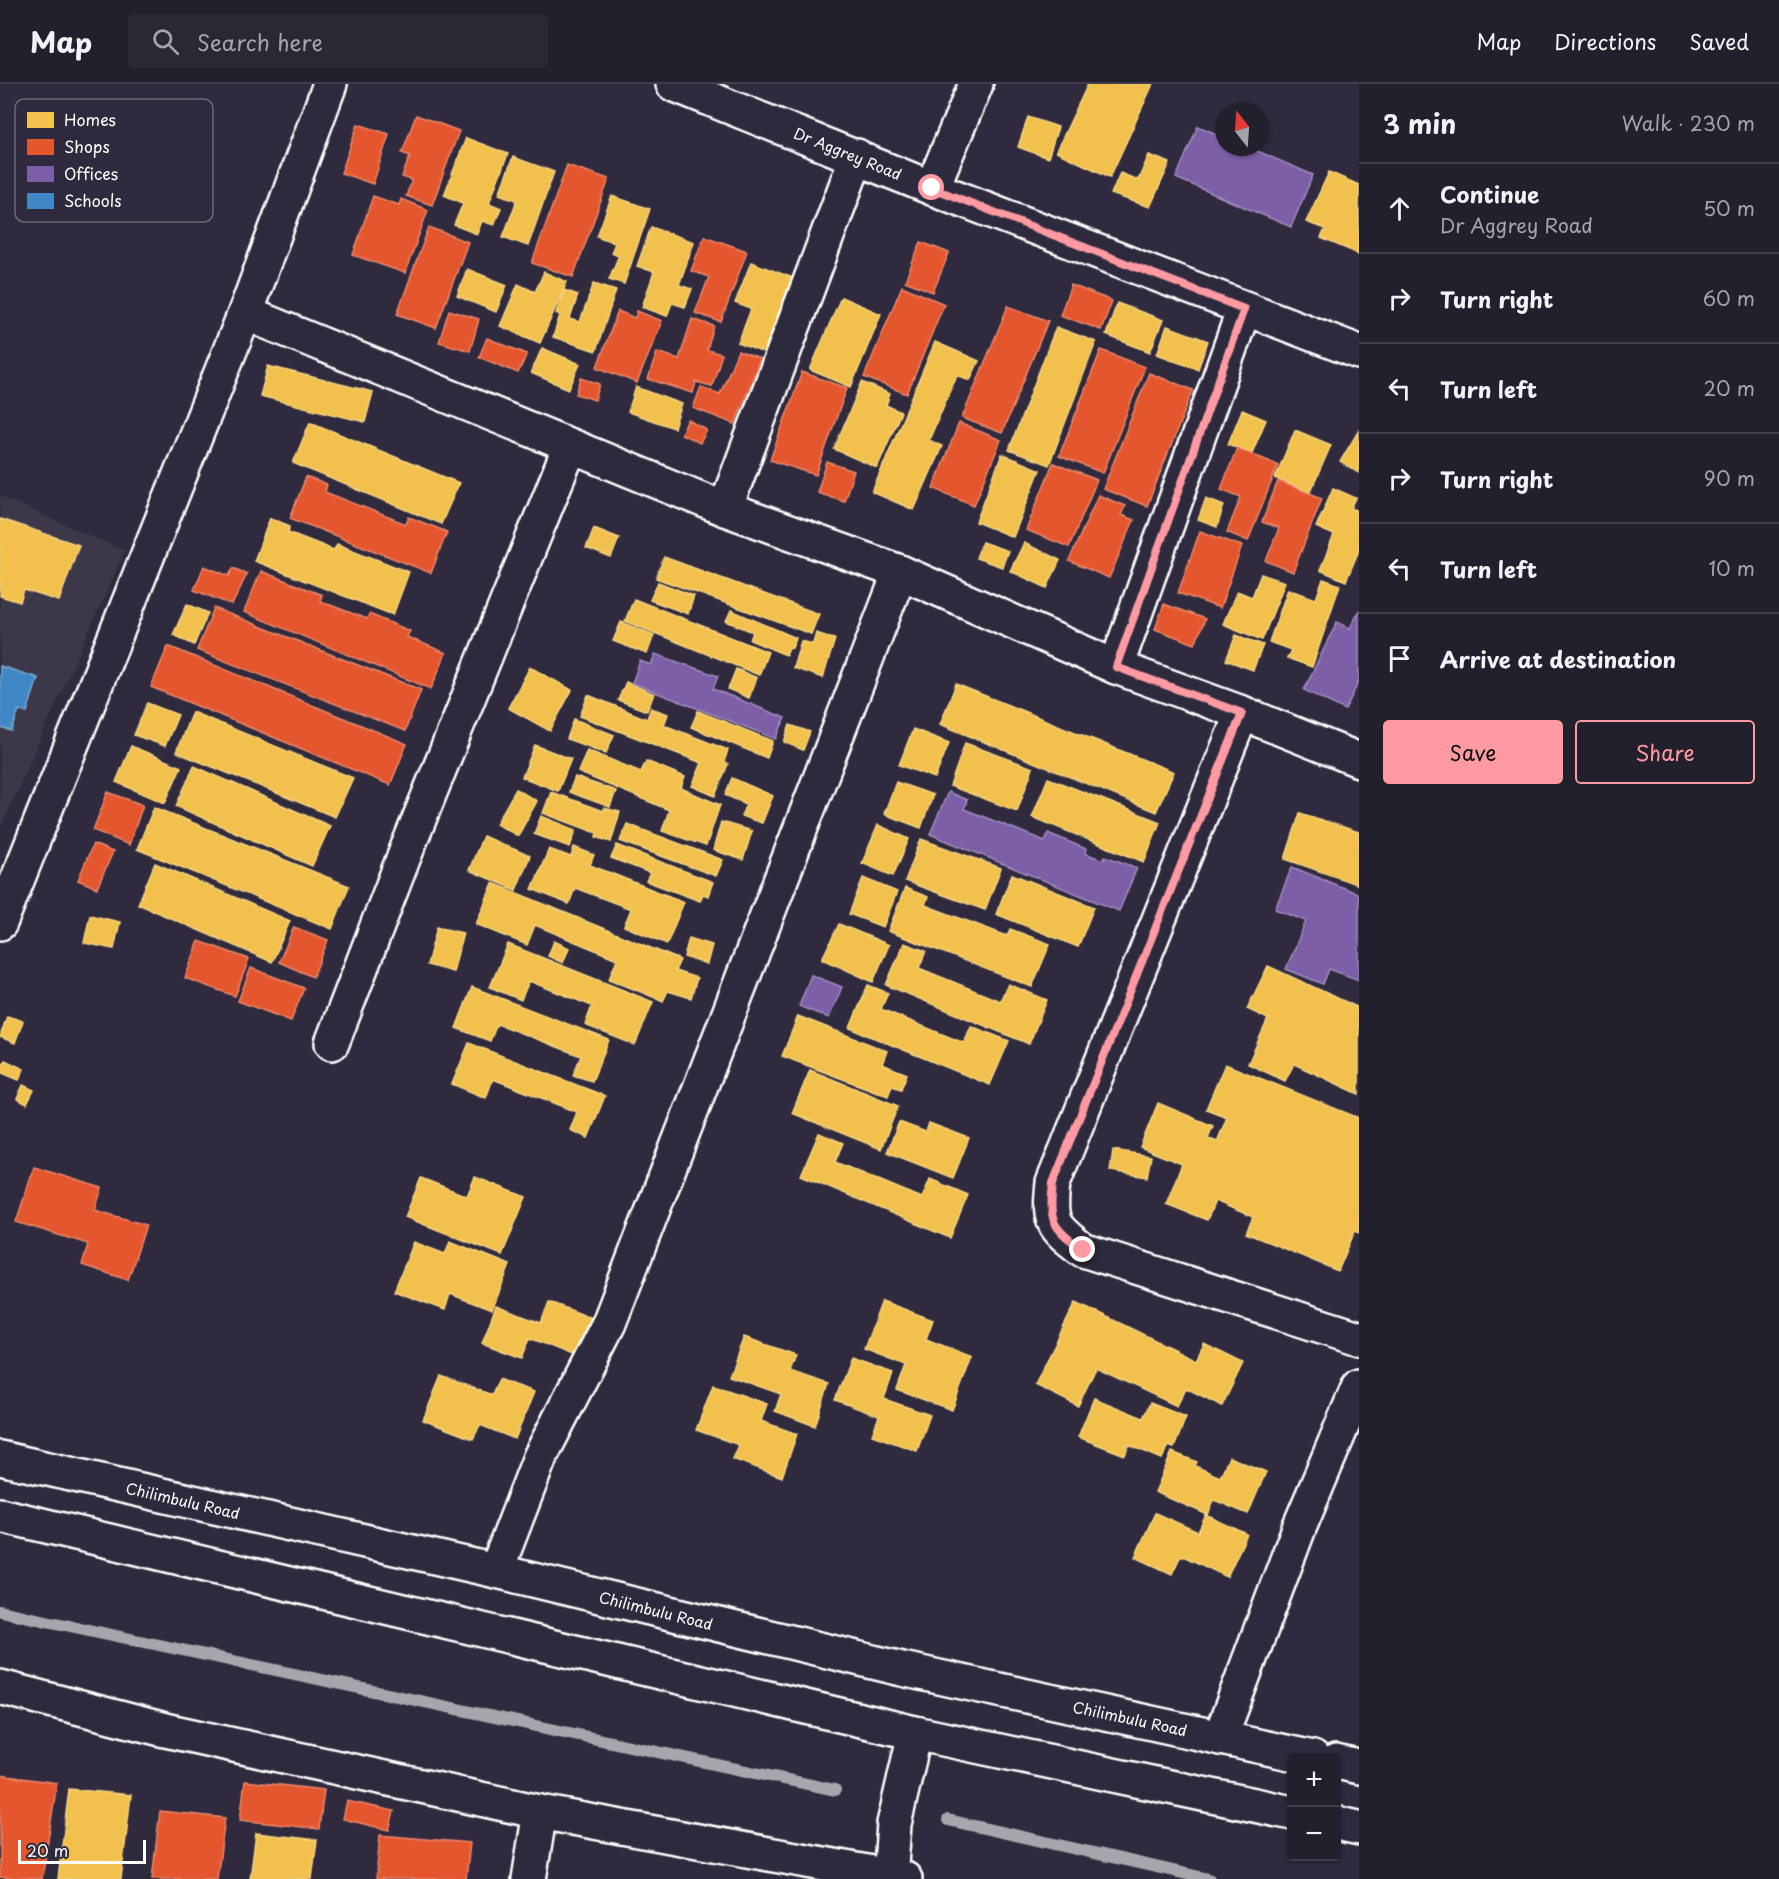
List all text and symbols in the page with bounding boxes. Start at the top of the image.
search box [128,14,548,68]
text: Map [30,20,92,63]
icon: search [149,25,182,58]
text: Search here [197,25,323,58]
text: Map [1476,25,1521,57]
text: Directions [1554,25,1656,57]
text: Saved [1689,25,1749,57]
legend [15,99,213,222]
north arrow [1215,102,1269,156]
text: 3 min [1383,104,1456,143]
text: Homes [64,107,116,131]
text: Walk · 230 m [1622,108,1755,138]
street label: Dr Aggrey Road [791,121,905,185]
text: Shops [64,134,110,158]
text: Offices [64,161,118,185]
route start [918,174,944,200]
text: Continue [1440,177,1539,210]
text: Schools [64,188,122,212]
icon: ahead [1383,192,1416,225]
text: 50 m [1703,193,1755,223]
text: Dr Aggrey Road [1440,210,1593,240]
icon: right [1383,282,1416,315]
text: Turn right [1440,282,1553,315]
text: 60 m [1703,283,1755,313]
icon: left [1383,372,1416,405]
text: Turn left [1440,372,1537,405]
text: 20 m [1703,373,1755,403]
icon: right [1383,462,1416,495]
text: Turn right [1440,462,1553,495]
text: 90 m [1704,463,1755,493]
icon: left [1383,552,1416,585]
text: Turn left [1440,552,1537,585]
text: 10 m [1708,553,1755,583]
icon: arrive [1383,642,1416,675]
text: Arrive at destination [1440,642,1676,675]
button: Save [1383,720,1563,784]
button: Share [1575,720,1755,784]
route end [1069,1236,1095,1262]
street label: Chilimbulu Road [124,1476,242,1524]
street label: Chilimbulu Road [597,1585,715,1635]
street label: Chilimbulu Road [1071,1695,1189,1741]
map controls [1287,1753,1341,1861]
button: + [1287,1753,1341,1807]
button: − [1287,1807,1341,1861]
scale bar [18,1837,146,1864]
text: 20 m [27,1838,68,1862]

